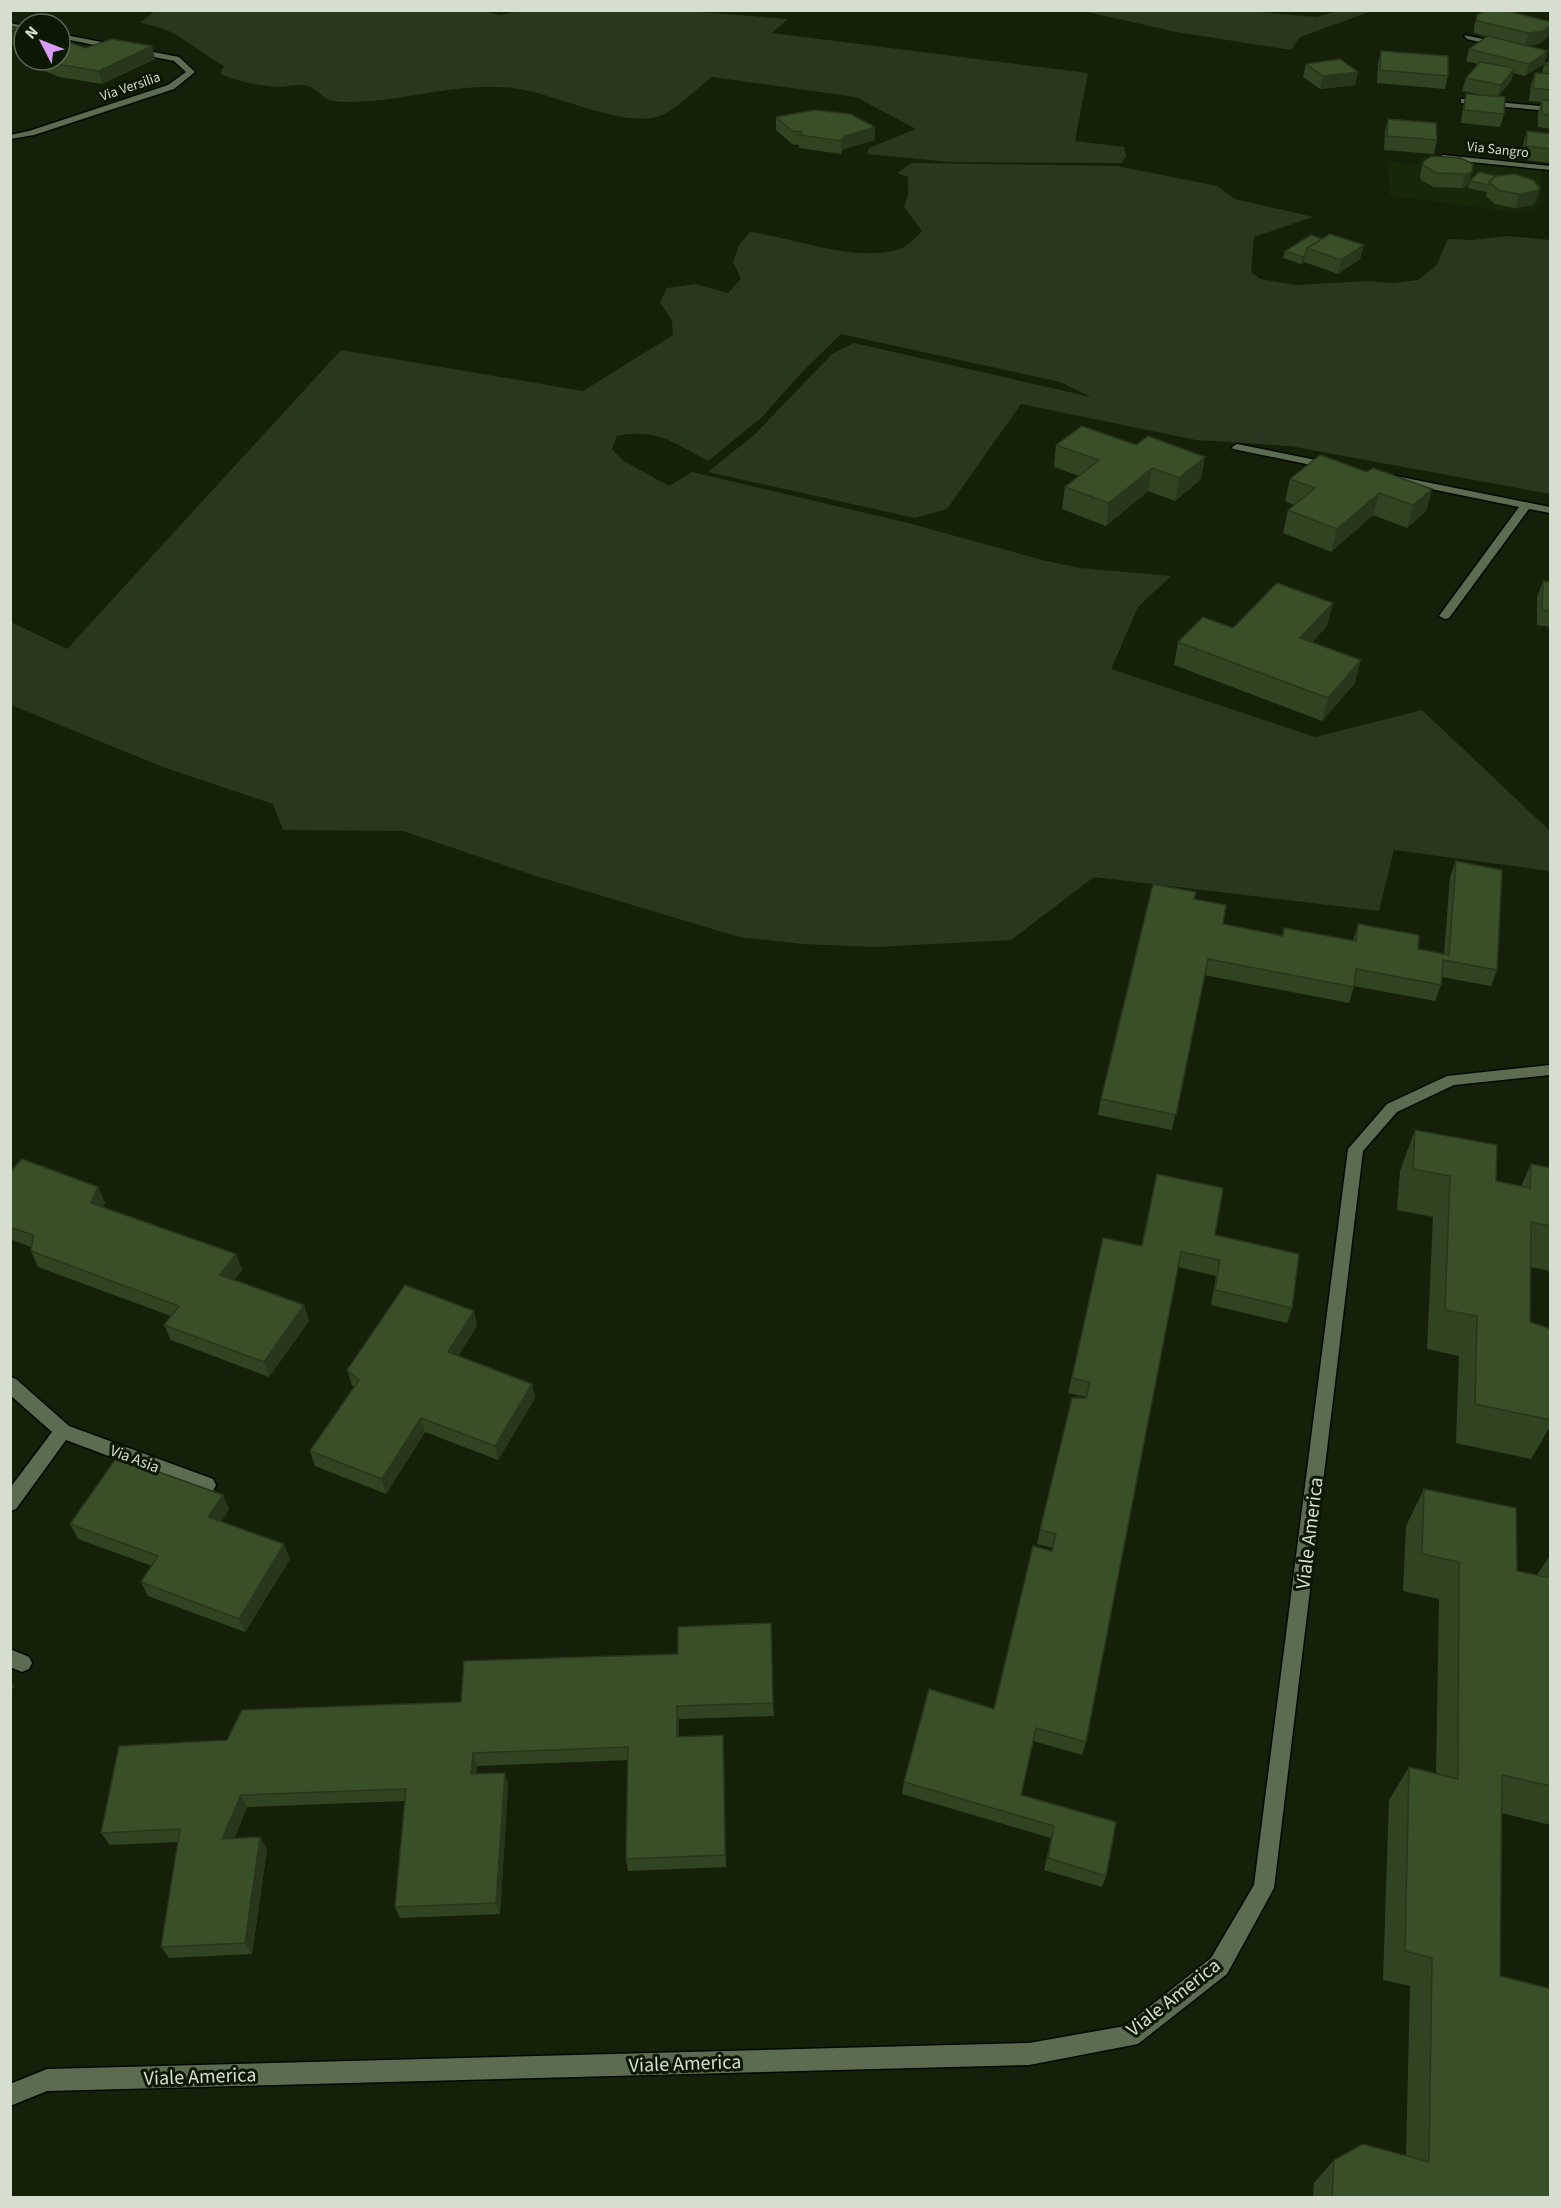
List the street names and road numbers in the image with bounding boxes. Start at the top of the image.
street label: Via Versilia [97,67,163,107]
street label: Via Sangro [1466,137,1530,163]
street label: Via Asia [107,1439,162,1478]
street label: Viale America [1289,1476,1331,1591]
street label: Viale America [1121,1952,1227,2043]
street label: Viale America [628,2048,742,2080]
street label: Viale America [143,2061,257,2093]

